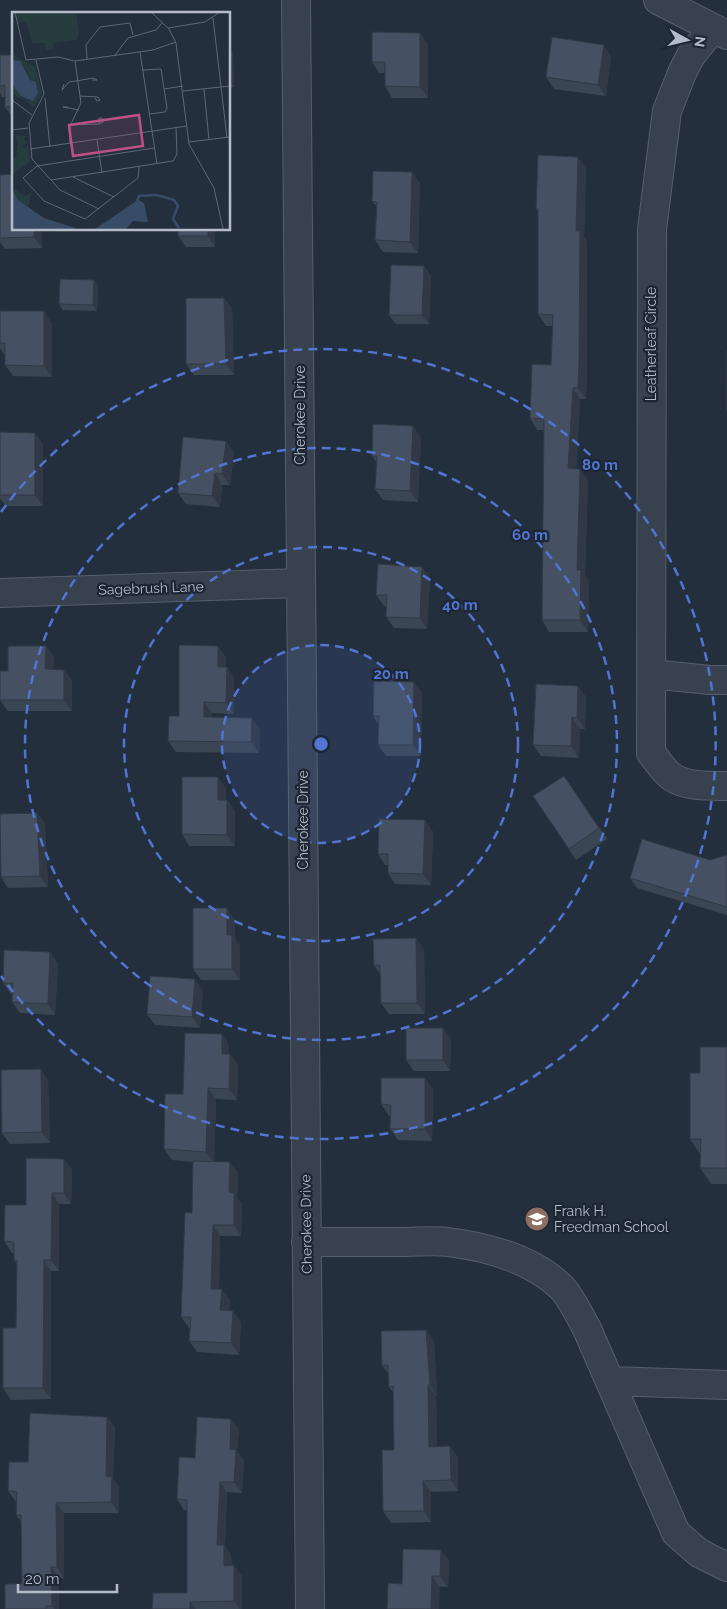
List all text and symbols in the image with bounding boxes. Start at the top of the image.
inset map [12,12,230,230]
north arrow [662,15,712,65]
text: N [691,35,709,48]
street label: Leatherleaf Circle [643,287,659,401]
street label: Cherokee Drive [292,365,308,465]
text: 80 m [582,456,618,474]
text: 60 m [512,526,548,544]
street label: Sagebrush Lane [98,578,204,598]
text: 40 m [442,596,478,614]
text: 20 m [373,665,409,683]
centre of rings [312,735,330,753]
street label: Cherokee Drive [295,770,311,870]
street label: Cherokee Drive [297,1174,315,1274]
place label: Frank H. Freedman School [554,1203,669,1235]
school or university icon: Frank H. Freedman School [524,1206,550,1232]
scale bar [18,1562,116,1594]
text: 20 m [25,1570,60,1588]

